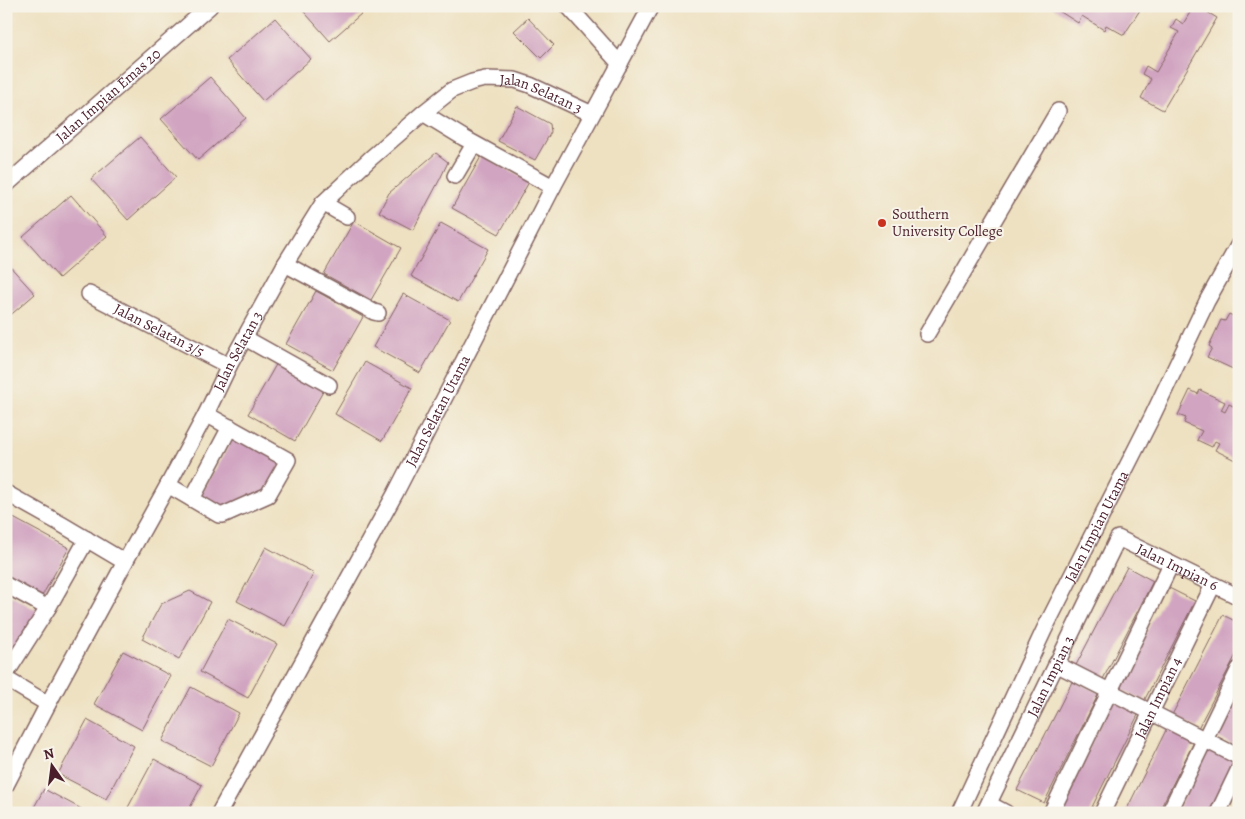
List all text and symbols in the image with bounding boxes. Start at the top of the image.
street label: Jalan Impian Emas 20 [51,44,165,147]
street label: Jalan Selatan 3 [499,69,586,118]
place label: Southern University College [892,204,1003,241]
marker: Southern University College [876,217,888,229]
street label: Jalan Selatan 3/5 [111,299,208,362]
street label: Jalan Selatan 3 [208,308,267,394]
street label: Jalan Selatan Utama [401,351,475,470]
street label: Jalan Impian Utama [1060,467,1133,586]
street label: Jalan Impian 6 [1133,539,1222,595]
street label: Jalan Impian 3 [1022,633,1079,720]
street label: Jalan Impian 4 [1130,654,1186,742]
north arrow [28,742,78,792]
text: N [42,743,56,764]

